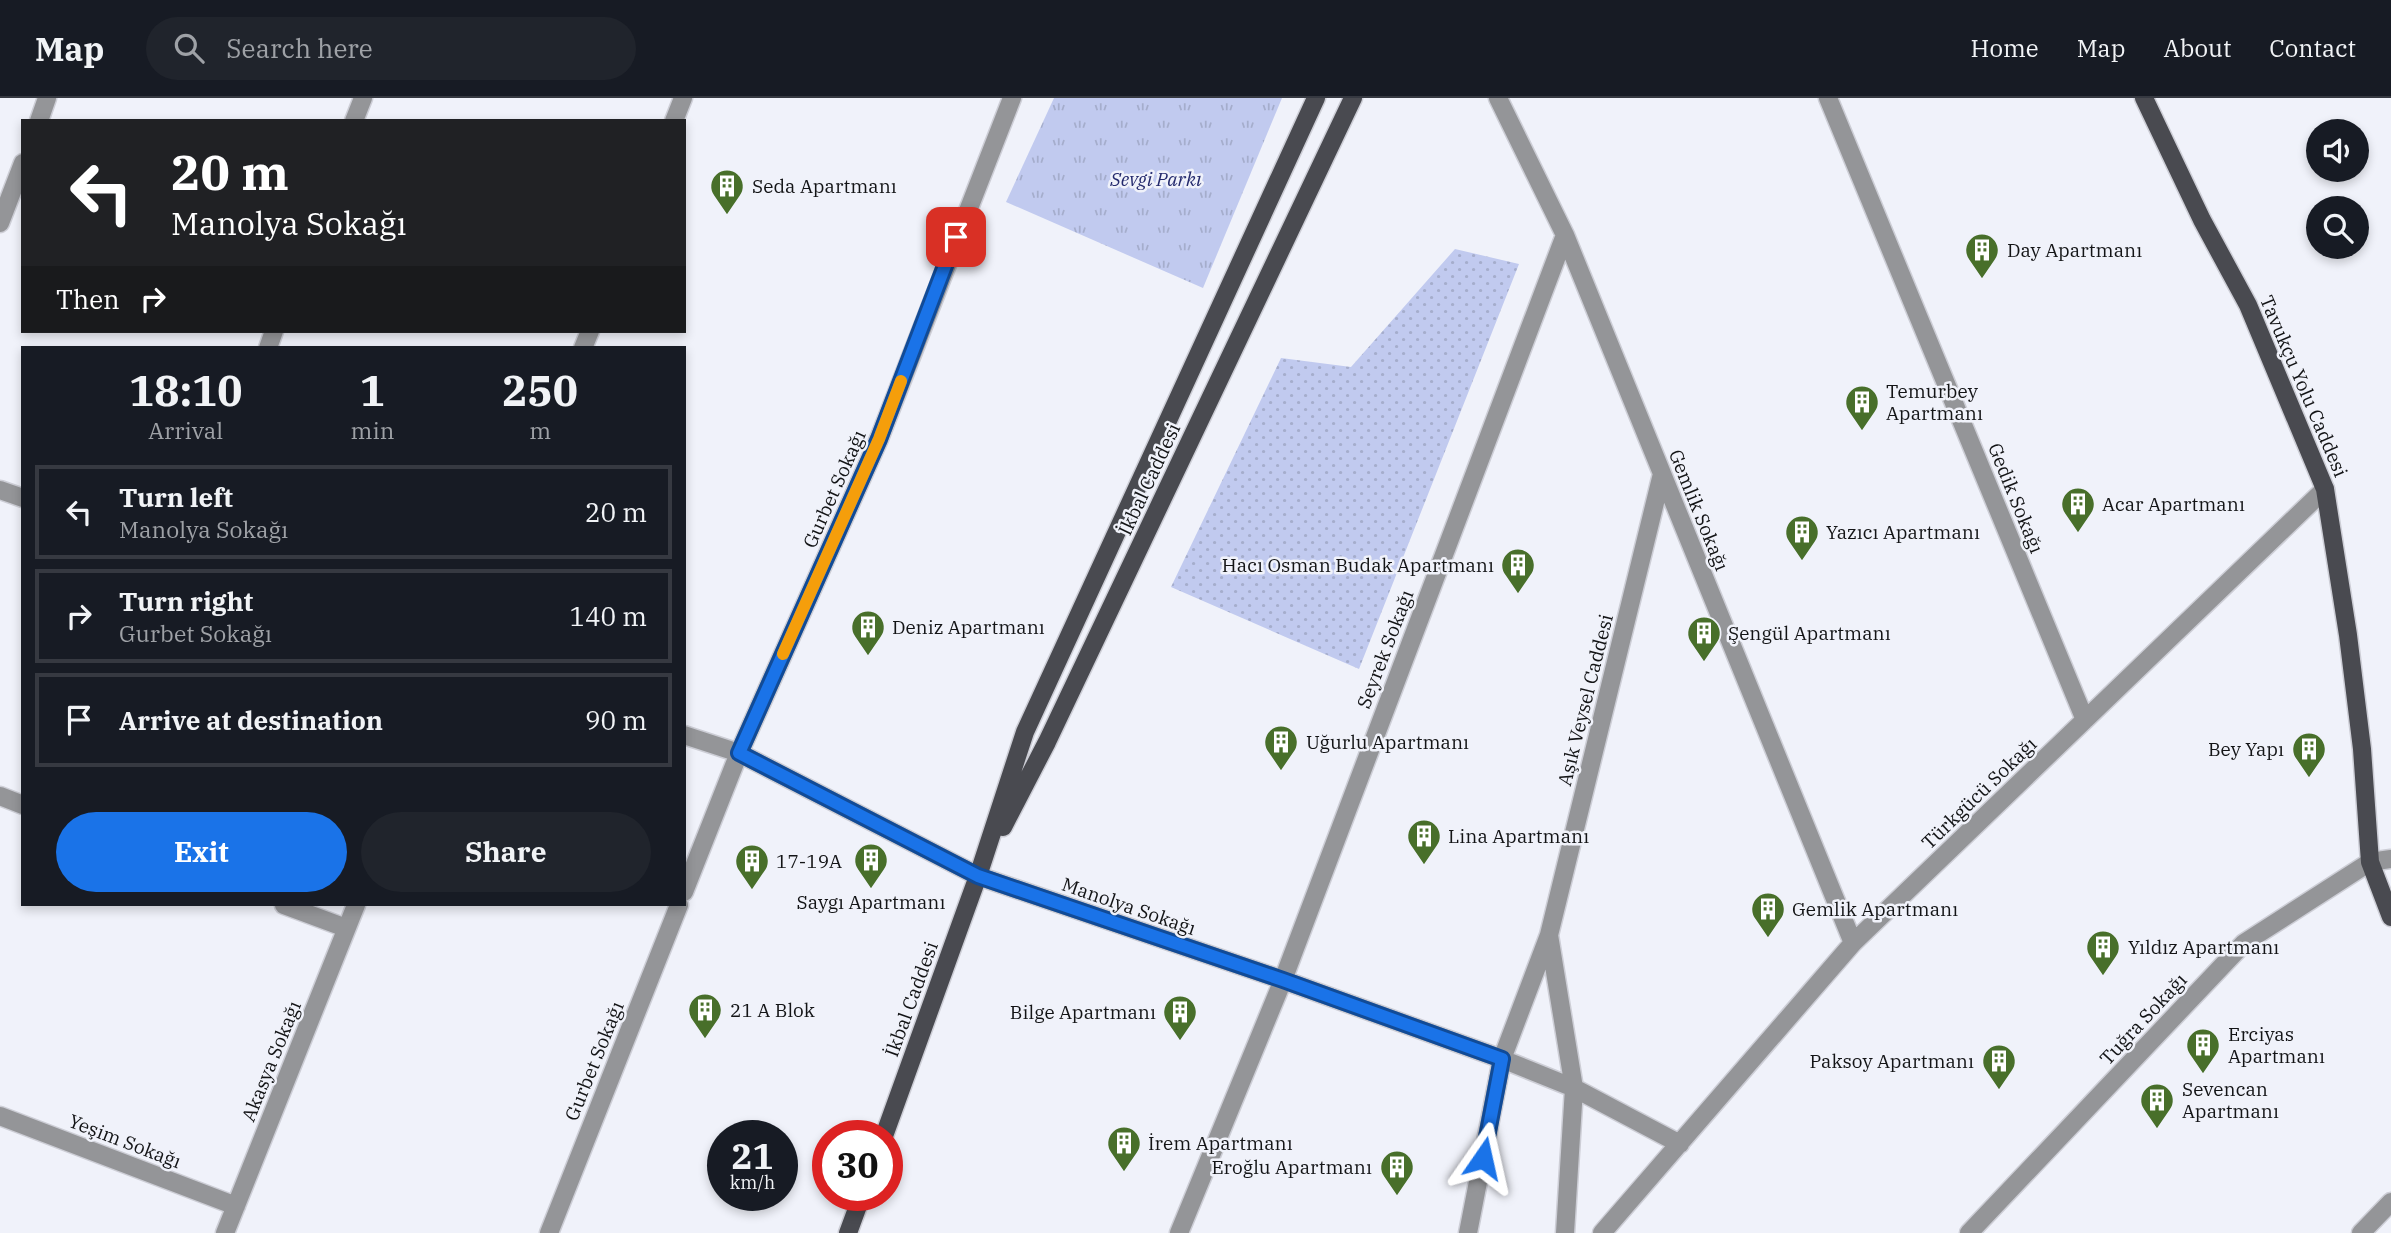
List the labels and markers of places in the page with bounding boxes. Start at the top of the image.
building icon: Seda Apartmanı [708,167,746,216]
place label: Seda Apartmanı [752,174,897,198]
pin [926,207,986,267]
building icon: Day Apartmanı [1963,231,2001,280]
place label: Day Apartmanı [2007,238,2142,262]
place label: Temurbey Apartmanı [1886,379,1983,425]
building icon: Temurbey Apartmanı [1843,383,1881,432]
building icon: Acar Apartmanı [2059,485,2097,534]
place label: Acar Apartmanı [2102,492,2245,516]
building icon: Yazıcı Apartmanı [1783,513,1821,562]
place label: Yazıcı Apartmanı [1826,520,1980,544]
building icon: Hacı Osman Budak Apartmanı [1499,546,1537,595]
place label: Hacı Osman Budak Apartmanı [1222,553,1494,577]
building icon: Deniz Apartmanı [849,608,887,657]
building icon: Şengül Apartmanı [1685,614,1723,663]
place label: Deniz Apartmanı [892,615,1045,639]
place label: Şengül Apartmanı [1728,621,1891,645]
building icon: Uğurlu Apartmanı [1262,723,1300,772]
place label: Uğurlu Apartmanı [1306,730,1469,754]
building icon: Bey Yapı [2290,730,2328,779]
place label: Bey Yapı [2208,737,2284,761]
building icon: Lina Apartmanı [1405,817,1443,866]
place label: Lina Apartmanı [1448,824,1589,848]
building icon: Saygı Apartmanı [852,841,890,890]
building icon: 17-19A [733,842,771,891]
place label: 17-19A [776,849,842,873]
place label: Saygı Apartmanı [797,890,945,914]
building icon: Gemlik Apartmanı [1749,890,1787,939]
place label: Gemlik Apartmanı [1792,897,1958,921]
building icon: Yıldız Apartmanı [2084,928,2122,977]
place label: Yıldız Apartmanı [2128,935,2279,959]
building icon: 21 A Blok [686,991,724,1040]
building icon: Bilge Apartmanı [1161,993,1199,1042]
place label: 21 A Blok [730,998,815,1022]
place label: Bilge Apartmanı [1010,1000,1156,1024]
place label: Erciyas Apartmanı [2228,1022,2325,1068]
building icon: Erciyas Apartmanı [2184,1026,2222,1075]
building icon: Paksoy Apartmanı [1980,1042,2018,1091]
place label: Paksoy Apartmanı [1810,1049,1974,1073]
place label: Sevencan Apartmanı [2182,1077,2279,1123]
building icon: Sevencan Apartmanı [2138,1081,2176,1130]
building icon: İrem Apartmanı [1105,1124,1143,1173]
place label: İrem Apartmanı [1148,1131,1293,1155]
building icon: Eroğlu Apartmanı [1378,1148,1416,1197]
place label: Eroğlu Apartmanı [1211,1155,1372,1179]

